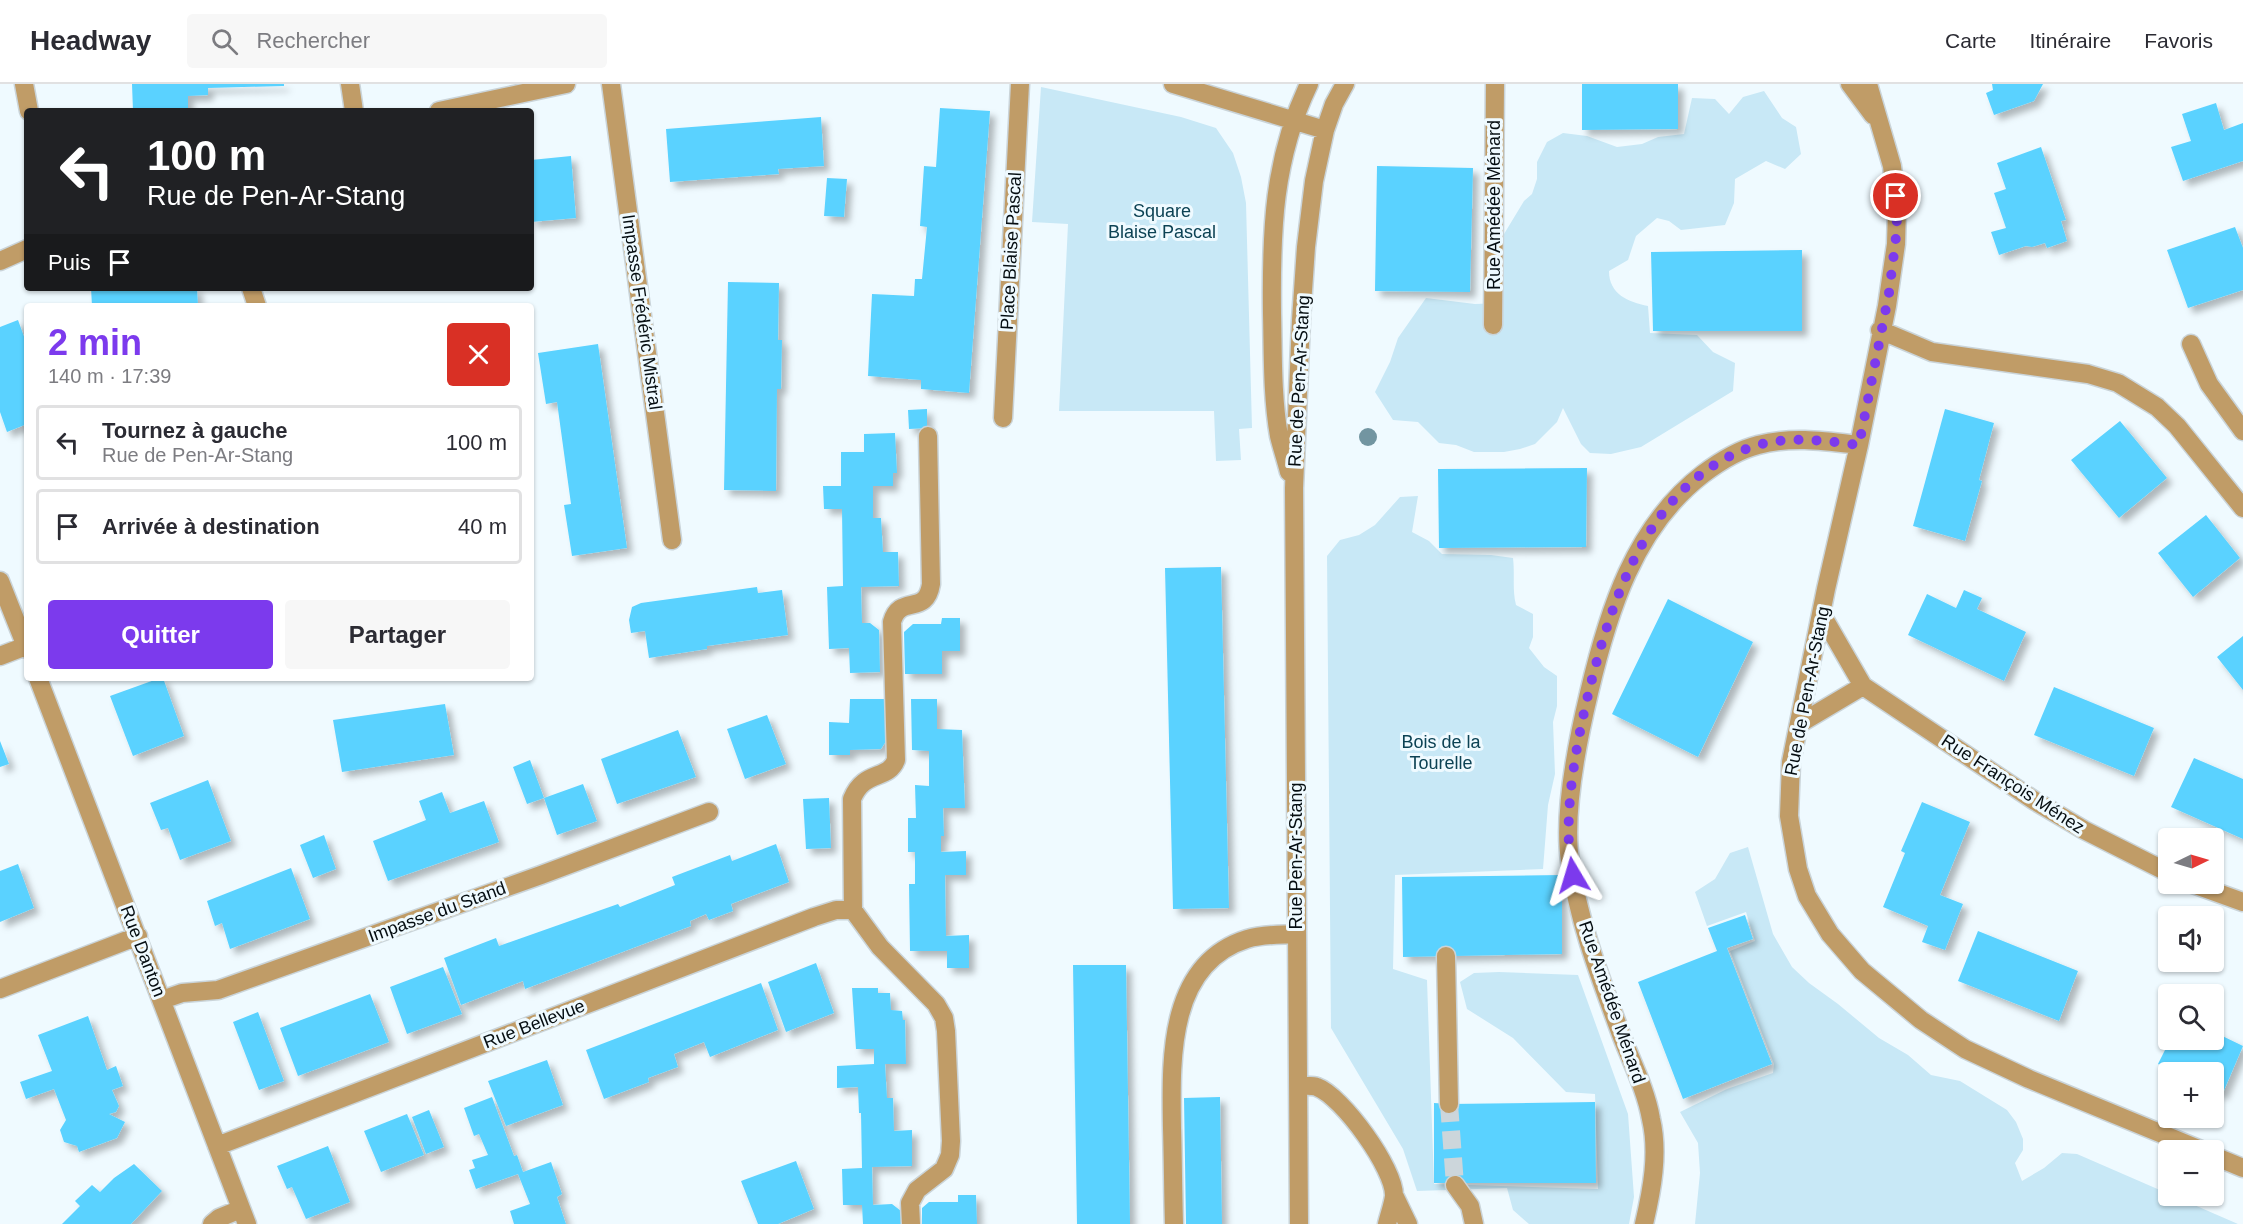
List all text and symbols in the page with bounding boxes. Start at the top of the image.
search box [187,14,607,68]
text: Headway [30,25,151,56]
icon: search [208,25,241,58]
text: Rechercher [256,28,370,53]
text: Carte [1945,29,1996,52]
text: Itinéraire [2029,29,2111,52]
text: Favoris [2144,29,2213,52]
street label: Rue Amédée Ménard [1484,120,1504,290]
icon: left [48,132,126,210]
text: 100 m [147,132,266,179]
pin [1870,170,1921,221]
street label: Place Blaise Pascal [997,172,1025,330]
icon: arrive [1879,179,1912,212]
text: Rue de Pen-Ar-Stang [147,181,405,211]
park label: Square Blaise Pascal [1108,201,1216,242]
street label: Impasse Frédéric Mistral [618,213,666,411]
icon: arrive [103,246,136,279]
text: Puis [48,250,91,275]
street label: Rue de Pen-Ar-Stang [1285,295,1313,467]
text: 2 min [48,322,142,363]
button: close [447,323,510,386]
text: 140 m · 17:39 [48,365,171,387]
text: Tournez à gauche [102,418,287,443]
icon: left [51,426,84,459]
text: 100 m [446,430,507,455]
text: Rue de Pen-Ar-Stang [102,444,293,466]
icon: arrive [51,510,84,543]
text: Arrivée à destination [102,514,320,539]
text: 40 m [458,514,507,539]
button: Quitter [48,600,273,669]
button: Partager [285,600,510,669]
street label: Rue de Pen-Ar-Stang [1781,605,1833,777]
street label: Rue François Ménez [1938,730,2088,838]
park label: Bois de la Tourelle [1401,732,1482,773]
street label: Rue Pen-Ar-Stang [1286,782,1306,930]
north arrow [2158,828,2224,894]
map controls [2158,828,2224,1206]
position arrow [1541,843,1605,907]
street label: Impasse du Stand [365,878,509,946]
street label: Rue Danton [116,903,170,999]
button: sound [2158,906,2224,972]
street label: Rue Amédée Ménard [1575,918,1649,1086]
button: search [2158,984,2224,1050]
street label: Rue Bellevue [480,995,588,1053]
button: + [2158,1062,2224,1128]
button: − [2158,1140,2224,1206]

